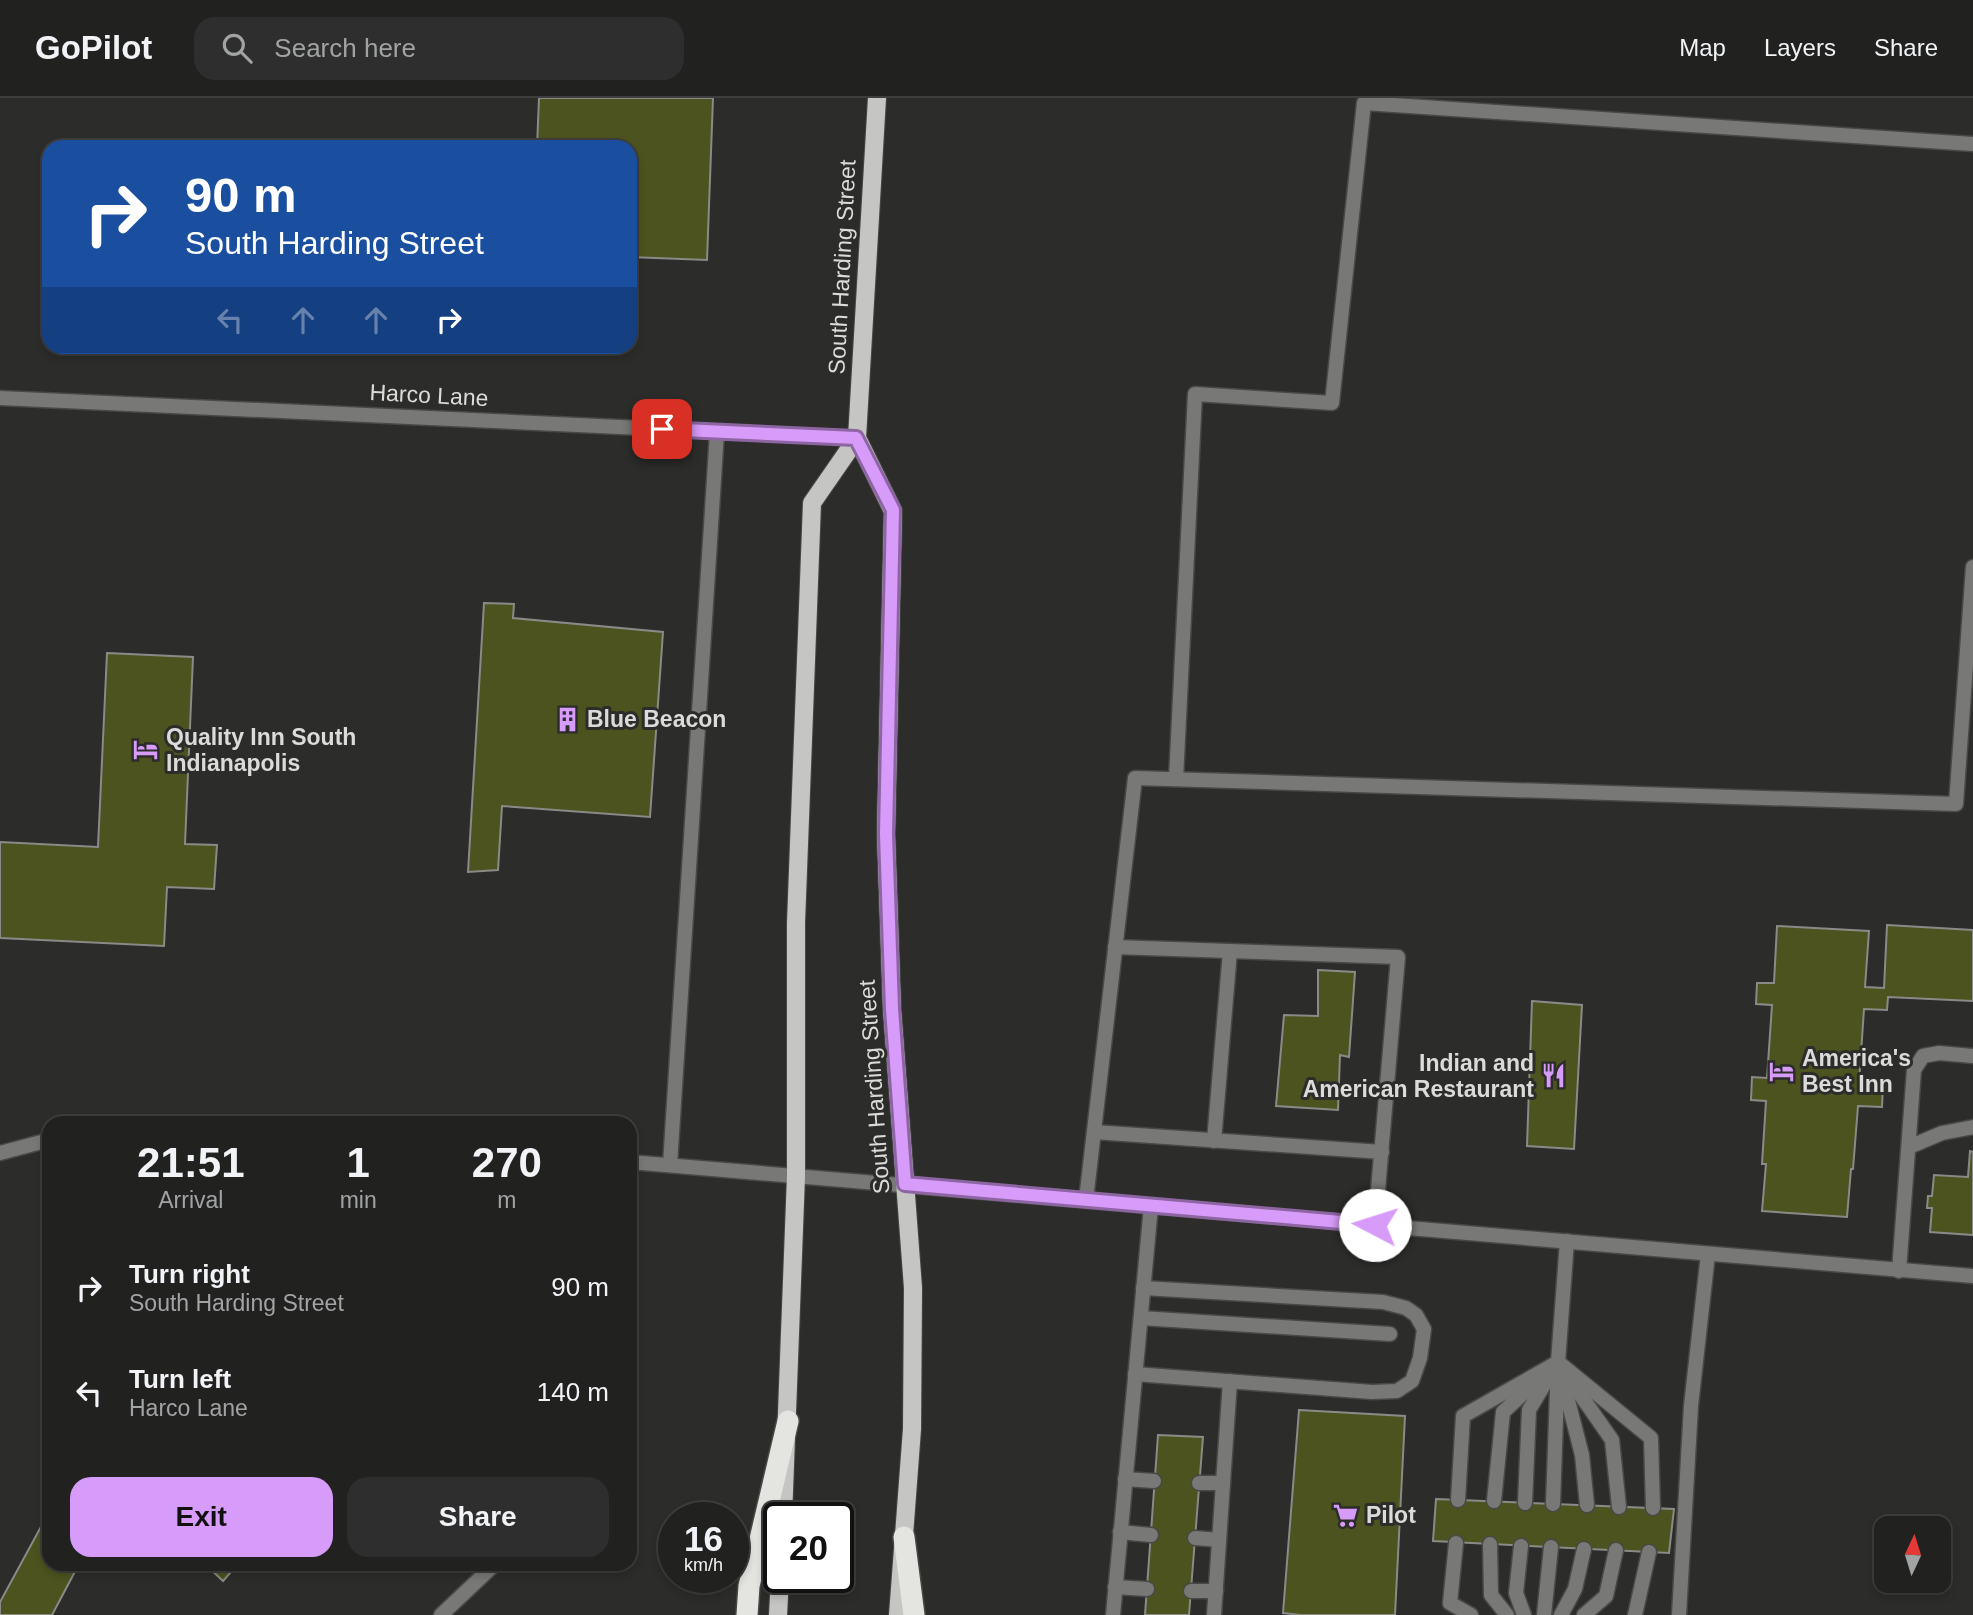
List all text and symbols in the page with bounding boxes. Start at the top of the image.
search box [194,17,684,80]
text: GoPilot [35,29,152,66]
icon: search [218,29,256,67]
text: Search here [274,33,416,63]
text: Map [1679,34,1726,61]
text: Layers [1764,34,1836,61]
text: Share [1874,34,1938,61]
street label: South Harding Street [823,158,861,375]
icon: right [70,168,161,259]
text: 90 m [185,168,297,222]
text: South Harding Street [185,225,484,261]
icon: left [211,301,249,339]
icon: ahead [284,301,322,339]
icon: ahead [357,301,395,339]
icon: right [430,301,468,339]
street label: Harco Lane [369,379,489,411]
pin [632,399,692,459]
icon: arrive [643,410,681,448]
building icon: Blue Beacon [553,705,581,733]
place label: Blue Beacon [587,706,726,732]
place label: Quality Inn South Indianapolis [166,724,356,776]
hotel icon: Quality Inn South Indianapolis [132,736,160,764]
street label: South Harding Street [853,978,894,1195]
place label: America's Best Inn [1802,1045,1911,1097]
place label: Indian and American Restaurant [1303,1050,1534,1102]
hotel icon: America's Best Inn [1768,1057,1796,1085]
restaurant icon: Indian and American Restaurant [1540,1062,1568,1090]
text: 21:51 [137,1139,245,1186]
text: 1 [346,1139,370,1186]
text: 270 [472,1139,542,1186]
text: Arrival [158,1187,223,1213]
text: min [340,1187,377,1213]
text: m [497,1187,516,1213]
position arrow [1338,1188,1412,1262]
text: Turn right [129,1259,250,1289]
icon: right [70,1269,108,1307]
text: 90 m [551,1272,609,1302]
text: South Harding Street [129,1290,344,1316]
text: Turn left [129,1364,231,1394]
icon: left [70,1374,108,1412]
text: 140 m [537,1377,609,1407]
text: Harco Lane [129,1395,248,1421]
button: Exit [70,1477,333,1557]
button: Share [347,1477,609,1557]
supermarket icon: Pilot [1332,1501,1360,1529]
speed limit sign: 20 [763,1502,854,1593]
place label: Pilot [1366,1502,1416,1528]
north arrow [1874,1516,1951,1592]
map controls [1874,1516,1951,1593]
text: 16 [684,1519,723,1558]
text: km/h [684,1555,723,1575]

